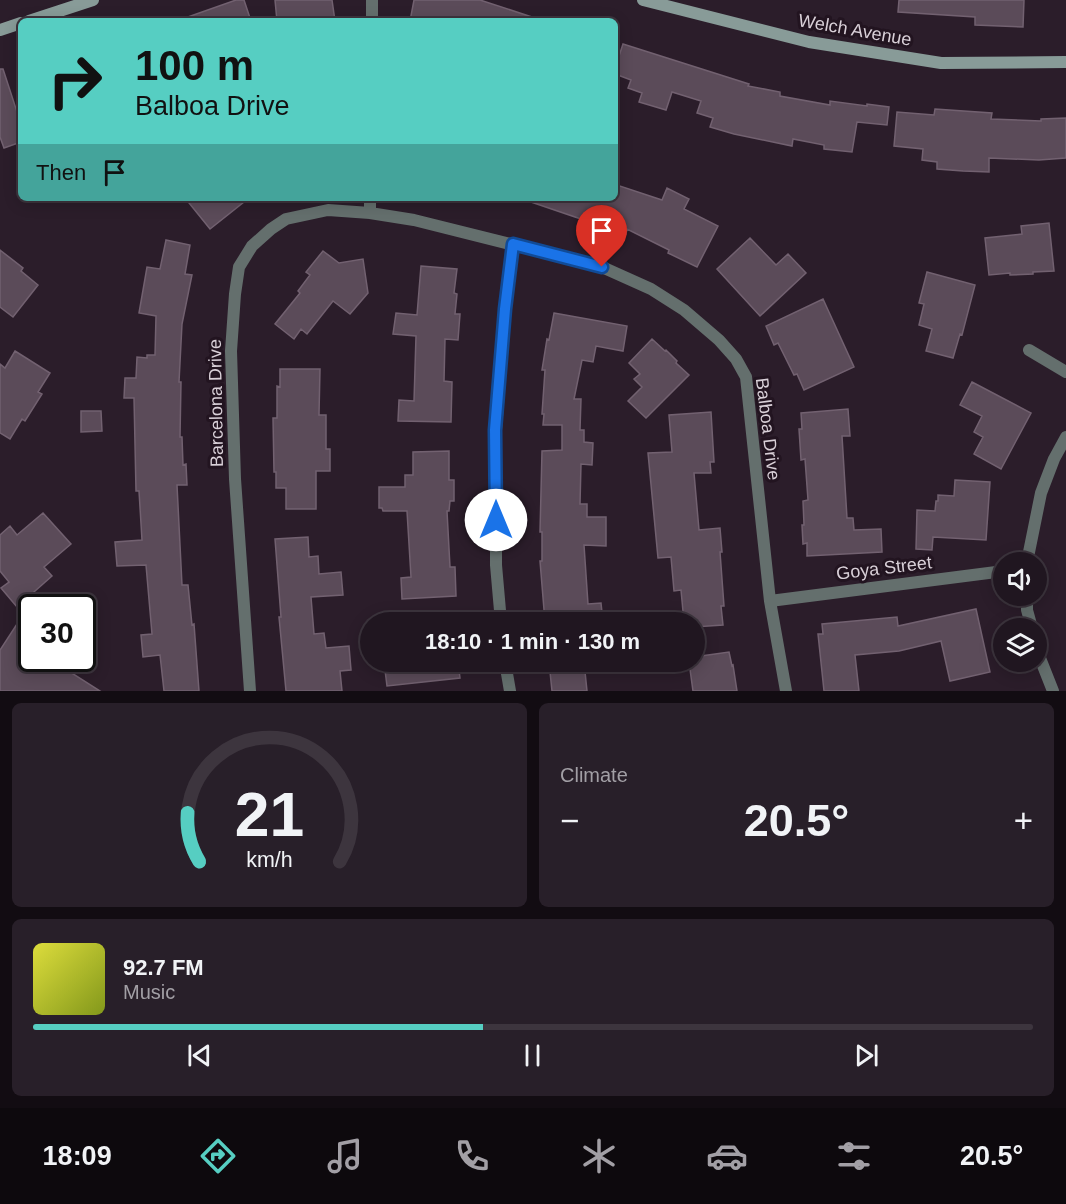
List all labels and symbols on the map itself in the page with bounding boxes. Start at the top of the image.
street label: Welch Avenue [797,10,913,50]
pin [576,205,627,267]
street label: Barcelona Drive [205,339,227,467]
street label: Balboa Drive [752,377,784,481]
position arrow [464,488,528,552]
street label: Goya Street [835,552,933,584]
speed limit sign: 30 [18,594,96,672]

